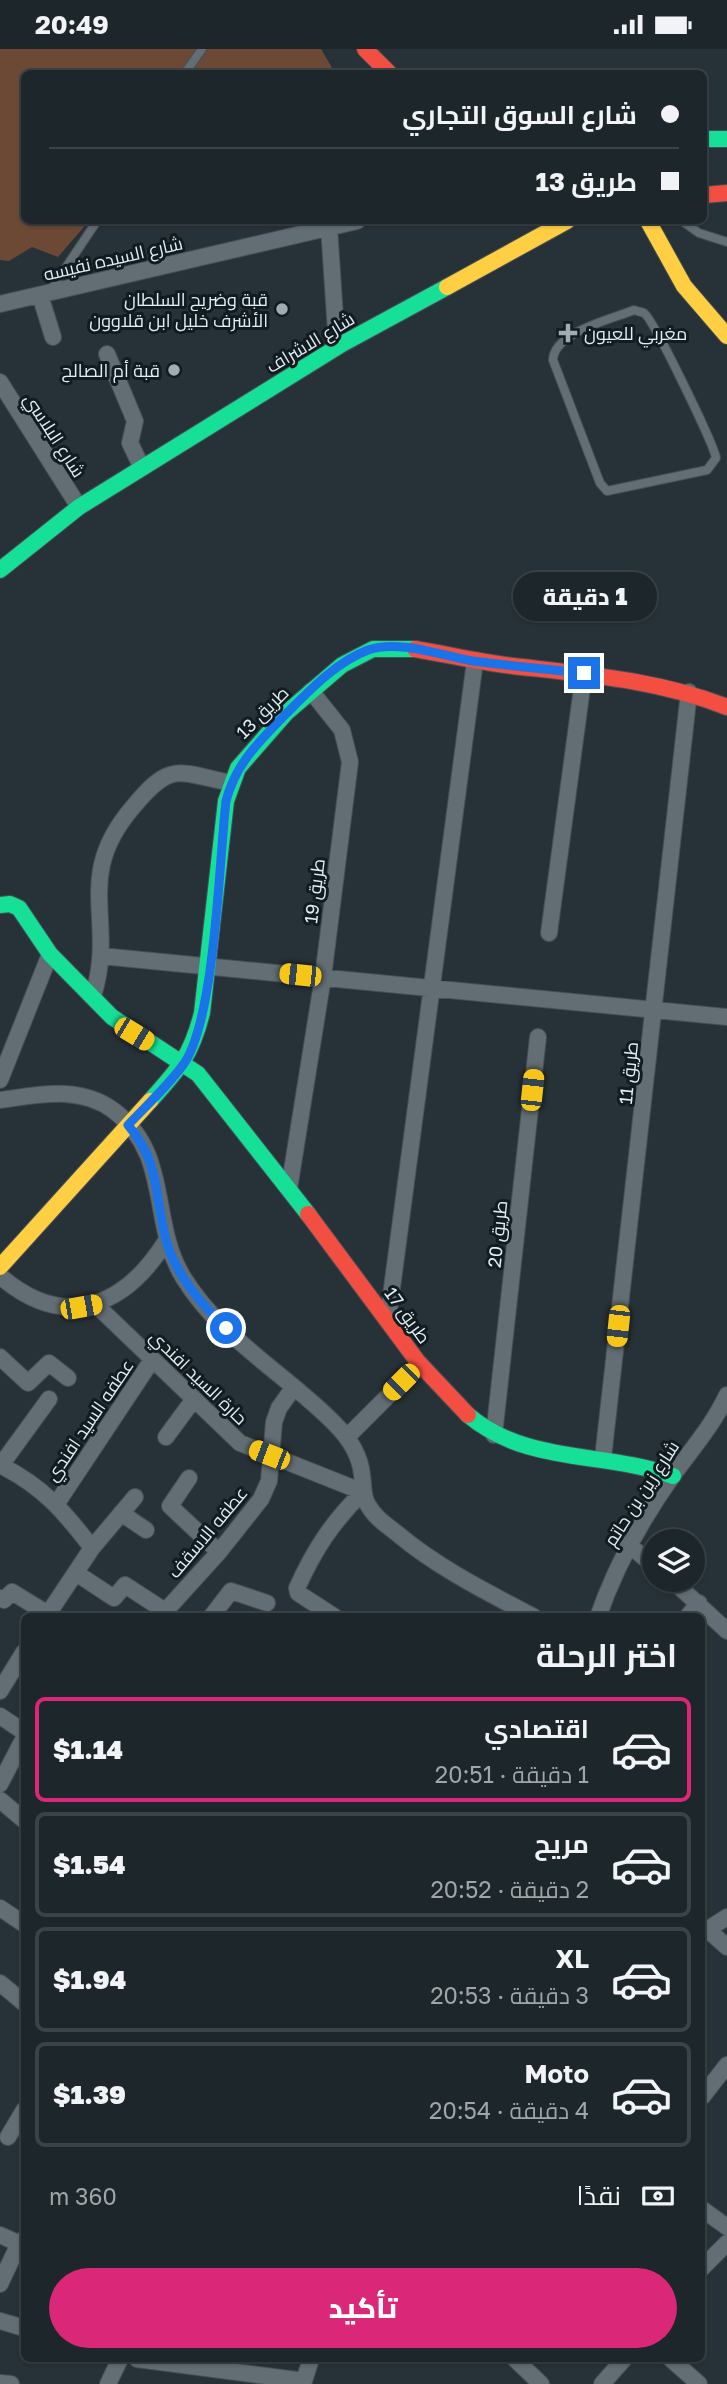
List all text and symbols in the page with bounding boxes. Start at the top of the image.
text: 20:49 [35,9,109,40]
text: شارع السوق التجاري [402,99,637,130]
text: طريق 13 [536,166,637,197]
street label: شارع السيده نفيسه [41,231,185,287]
place label: قبة وضريح السلطان الأشرف خليل ابن قلاوون [89,288,268,332]
marker: قبة وضريح السلطان الأشرف خليل ابن قلاوون [274,301,290,317]
street label: شارع الاشراف [262,307,359,379]
place label: مغربي للعيون [584,322,687,348]
marker: مغربي للعيون [558,323,578,343]
place label: قبة أم الصالح [62,359,160,383]
marker: قبة أم الصالح [166,362,182,378]
street label: شارع البلاسي [17,389,90,483]
callout: 1 دقيقة [512,571,656,621]
text: 1 دقيقة [543,582,627,610]
route end [568,657,600,689]
street label: طريق 13 [231,681,294,744]
street label: طريق 19 [299,857,331,925]
car [279,962,322,988]
car [111,1014,158,1054]
street label: طريق 11 [614,1040,644,1106]
car [520,1068,545,1112]
street label: طريق 20 [483,1199,513,1269]
street label: طريق 17 [379,1283,436,1348]
car [59,1293,104,1321]
car [606,1304,631,1348]
route start [210,1312,242,1344]
street label: حارة السيد افندي [143,1325,252,1432]
street label: عطفه السيد افندي [40,1355,141,1487]
car [379,1360,424,1404]
street label: شارع زين بن حاتم [599,1436,685,1551]
car [246,1438,293,1472]
street label: عطفه الاسقف [162,1482,252,1582]
map controls [642,1529,705,1592]
button: layers [642,1529,705,1592]
text: اختر الرحلة [536,1636,677,1674]
text: اقتصادي [484,1713,589,1744]
icon: car [610,1718,673,1781]
text: $1.14 [53,1734,123,1765]
text: 1 دقيقة · 20:51 [435,1760,589,1788]
text: مريح [534,1828,589,1859]
icon: car [610,1833,673,1896]
text: $1.54 [53,1849,126,1880]
text: 2 دقيقة · 20:52 [430,1875,589,1903]
text: XL [555,1943,589,1974]
icon: car [610,1948,673,2011]
text: $1.94 [53,1964,126,1995]
text: 3 دقيقة · 20:53 [430,1981,589,2009]
text: Moto [524,2058,589,2089]
icon: car [610,2063,673,2126]
text: $1.39 [53,2079,126,2110]
text: 4 دقيقة · 20:54 [429,2096,589,2124]
icon: cash [639,2177,677,2215]
text: نقدًا [577,2180,621,2211]
text: 360 m [49,2182,117,2210]
button: تأكيد [49,2268,677,2348]

